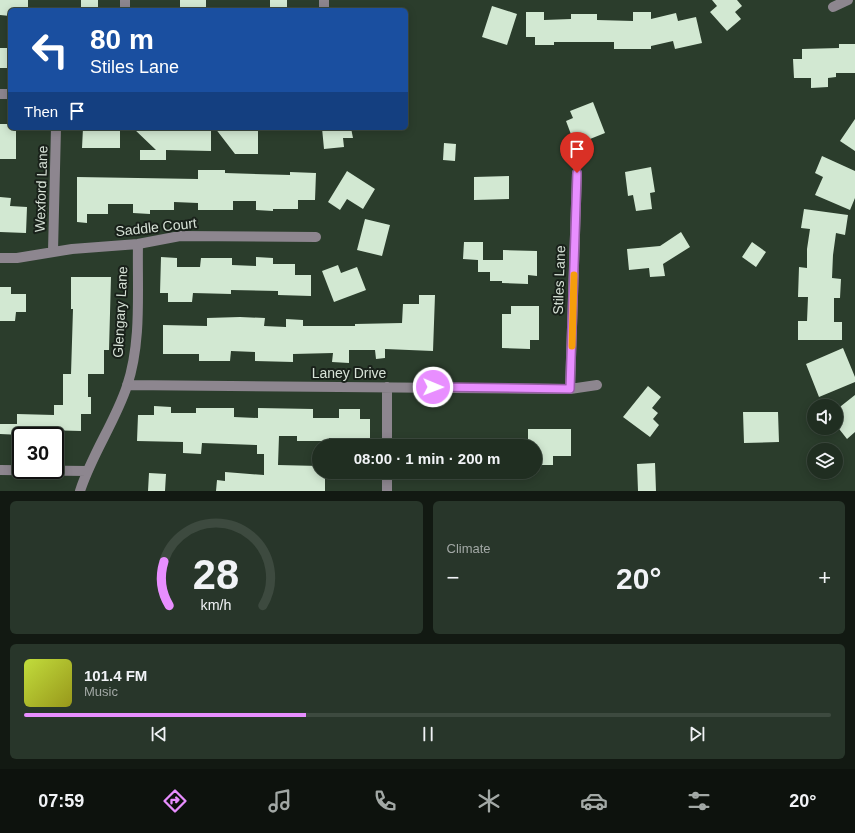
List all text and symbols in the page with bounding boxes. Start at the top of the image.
icon: left [24,24,76,76]
text: 80 m [90,24,154,55]
text: Stiles Lane [90,57,179,77]
icon: arrive [66,100,88,122]
text: Then [24,103,58,120]
pin [560,132,594,173]
icon: arrive [566,138,588,160]
street label: Wexford Lane [31,145,51,233]
street label: Saddle Court [115,215,198,239]
street label: Stiles Lane [550,245,568,315]
street label: Glengary Lane [110,266,130,358]
street label: Laney Drive [312,365,387,381]
position arrow [412,366,454,408]
map controls [807,399,843,479]
button: sound [807,399,843,435]
speed limit sign: 30 [12,427,64,479]
button: layers [807,443,843,479]
text: 08:00 · 1 min · 200 m [354,450,500,467]
text: Climate [447,541,491,556]
text: 28 [193,550,239,597]
text: 20° [616,562,661,595]
text: − [447,565,459,590]
text: + [818,565,831,590]
text: km/h [201,596,232,612]
text: 101.4 FM [84,667,147,684]
text: Music [84,684,118,699]
icon: previous [148,723,170,745]
icon: pause [417,723,439,745]
icon: next [686,723,708,745]
icon: directions [161,787,189,815]
icon: music [266,787,294,815]
icon: phone [371,787,399,815]
icon: climate [475,787,503,815]
icon: car [580,787,608,815]
icon: filters [685,787,713,815]
text: 07:59 [38,791,84,811]
text: 20° [789,791,817,811]

